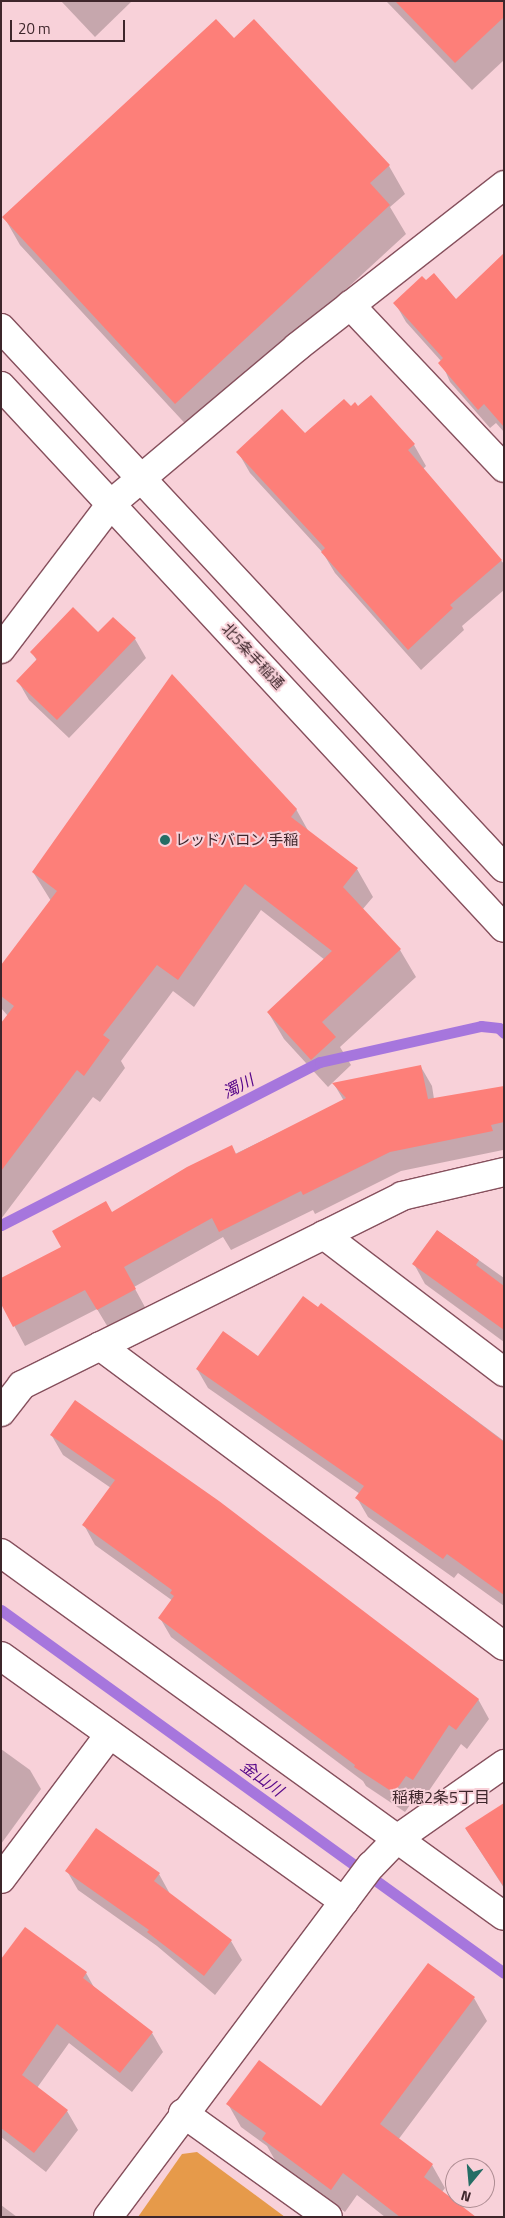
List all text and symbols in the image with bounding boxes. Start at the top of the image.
scale bar [12,10,128,42]
text: 20 m [18,17,51,40]
street label: 北5条手稲通 [218,619,288,693]
place label: レッドバロン 手稲 [175,831,298,849]
marker: レッドバロン 手稲 [159,834,171,846]
water label: 濁川 [219,1070,257,1102]
water label: 金山川 [237,1756,287,1800]
district label: 稲穂2条5丁目 [392,1787,490,1807]
north arrow [445,2158,495,2208]
text: N [458,2185,473,2208]

